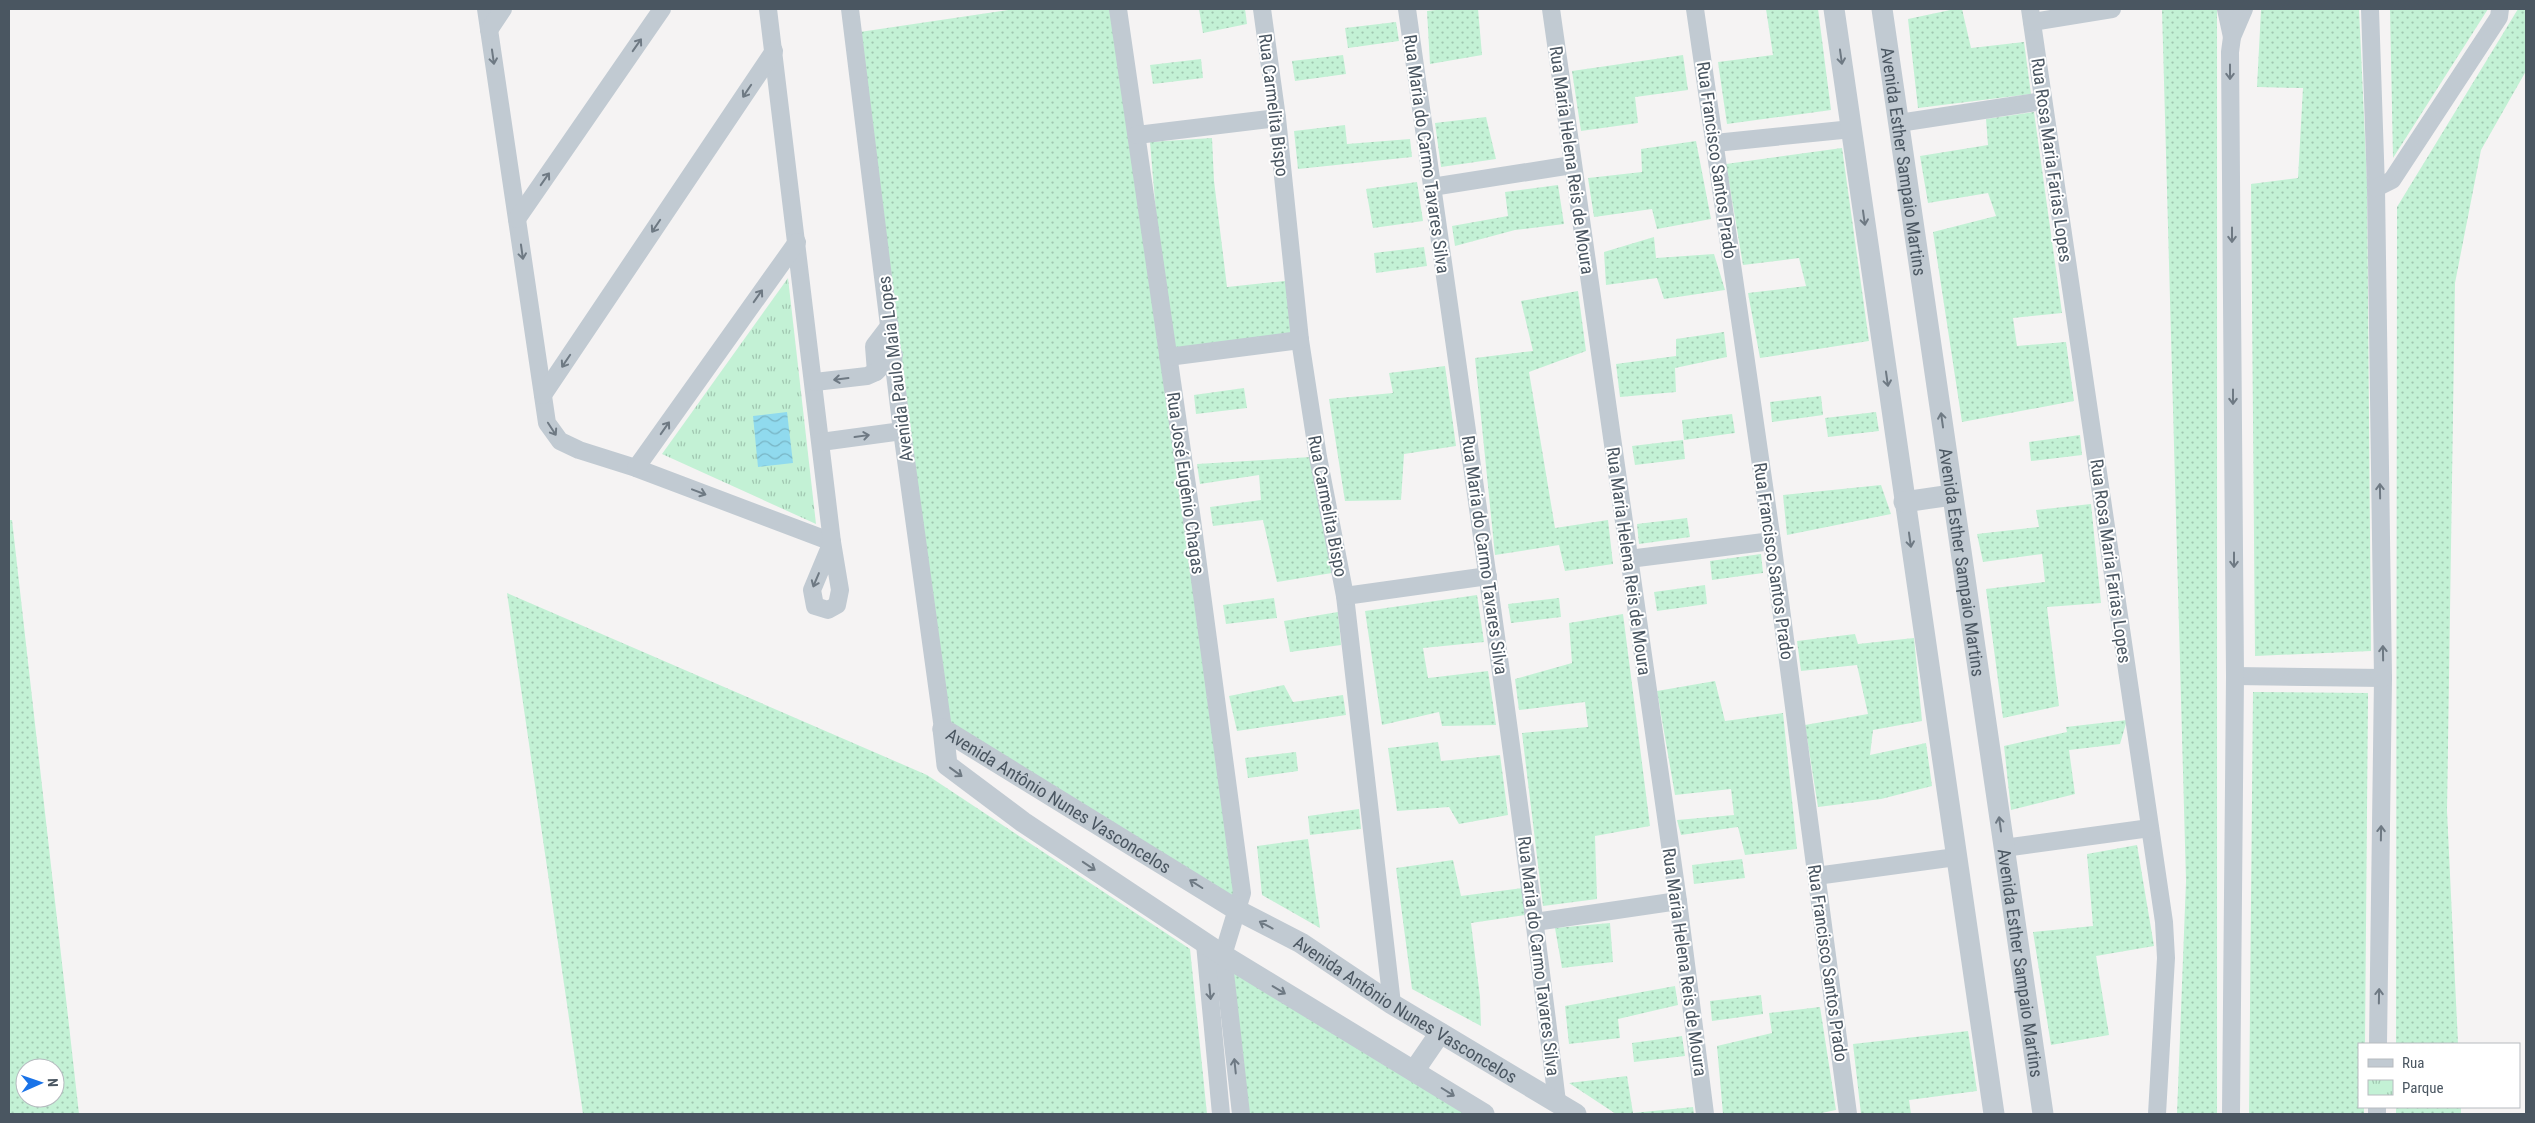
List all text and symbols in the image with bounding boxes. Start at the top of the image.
street label: Rua Carmelita Bispo [1255,32,1293,178]
street label: Rua Maria do Carmo Tavares Silva [1400,33,1454,275]
one-way arrow [632,38,642,52]
street label: Rua Maria Helena Reis de Moura [1546,45,1598,275]
street label: Avenida Esther Sampaio Martins [1877,46,1931,277]
one-way arrow [488,49,498,65]
one-way arrow [1837,49,1847,65]
street label: Rua Rosa Maria Farias Lopes [2027,57,2077,263]
street label: Rua Francisco Santos Prado [1693,60,1741,260]
one-way arrow [2226,64,2235,80]
one-way arrow [742,84,752,98]
one-way arrow [540,172,550,186]
one-way arrow [1860,209,1870,225]
one-way arrow [651,219,661,233]
one-way arrow [2227,226,2237,243]
one-way arrow [517,244,527,260]
street label: Avenida Paulo Maia Lopes [873,275,917,463]
one-way arrow [753,290,764,303]
one-way arrow [560,354,571,368]
one-way arrow [1882,370,1892,386]
one-way arrow [833,374,849,384]
one-way arrow [2228,389,2238,405]
street label: Rua José Eugênio Chagas [1163,391,1209,575]
one-way arrow [1936,413,1946,429]
one-way arrow [547,422,557,436]
one-way arrow [659,422,670,435]
one-way arrow [853,431,869,441]
street label: Rua Carmelita Bispo [1304,433,1352,579]
street label: Rua Maria do Carmo Tavares Silva [1458,434,1512,676]
street label: Rua Maria Helena Reis de Moura [1603,446,1655,676]
street label: Avenida Esther Sampaio Martins [1936,446,1990,678]
street label: Rua Rosa Maria Farias Lopes [2086,458,2136,664]
street label: Rua Francisco Santos Prado [1750,461,1798,661]
one-way arrow [2375,483,2385,499]
one-way arrow [691,488,706,497]
one-way arrow [1905,531,1915,547]
one-way arrow [2229,552,2239,568]
one-way arrow [811,572,821,587]
one-way arrow [2378,645,2388,662]
street label: Avenida Antônio Nunes Vasconcelos [943,723,1175,877]
one-way arrow [949,767,962,778]
one-way arrow [1995,816,2005,832]
one-way arrow [2376,825,2386,842]
street label: Rua Maria do Carmo Tavares Silva [1514,835,1564,1077]
street label: Rua Maria Helena Reis de Moura [1659,847,1711,1077]
street label: Avenida Esther Sampaio Martins [1994,847,2048,1079]
one-way arrow [1082,861,1096,871]
street label: Rua Francisco Santos Prado [1804,863,1852,1063]
one-way arrow [1189,879,1203,889]
one-way arrow [1258,920,1273,930]
street label: Avenida Antônio Nunes Vasconcelos [1291,931,1521,1087]
one-way arrow [1205,984,1215,1000]
one-way arrow [1272,985,1286,995]
one-way arrow [2374,988,2384,1004]
legend [2358,1043,2520,1108]
text: Rua [2402,1054,2424,1072]
north arrow [15,1058,65,1108]
one-way arrow [1230,1058,1240,1074]
text: N [45,1078,61,1087]
text: Parque [2402,1079,2444,1097]
one-way arrow [1441,1088,1455,1098]

